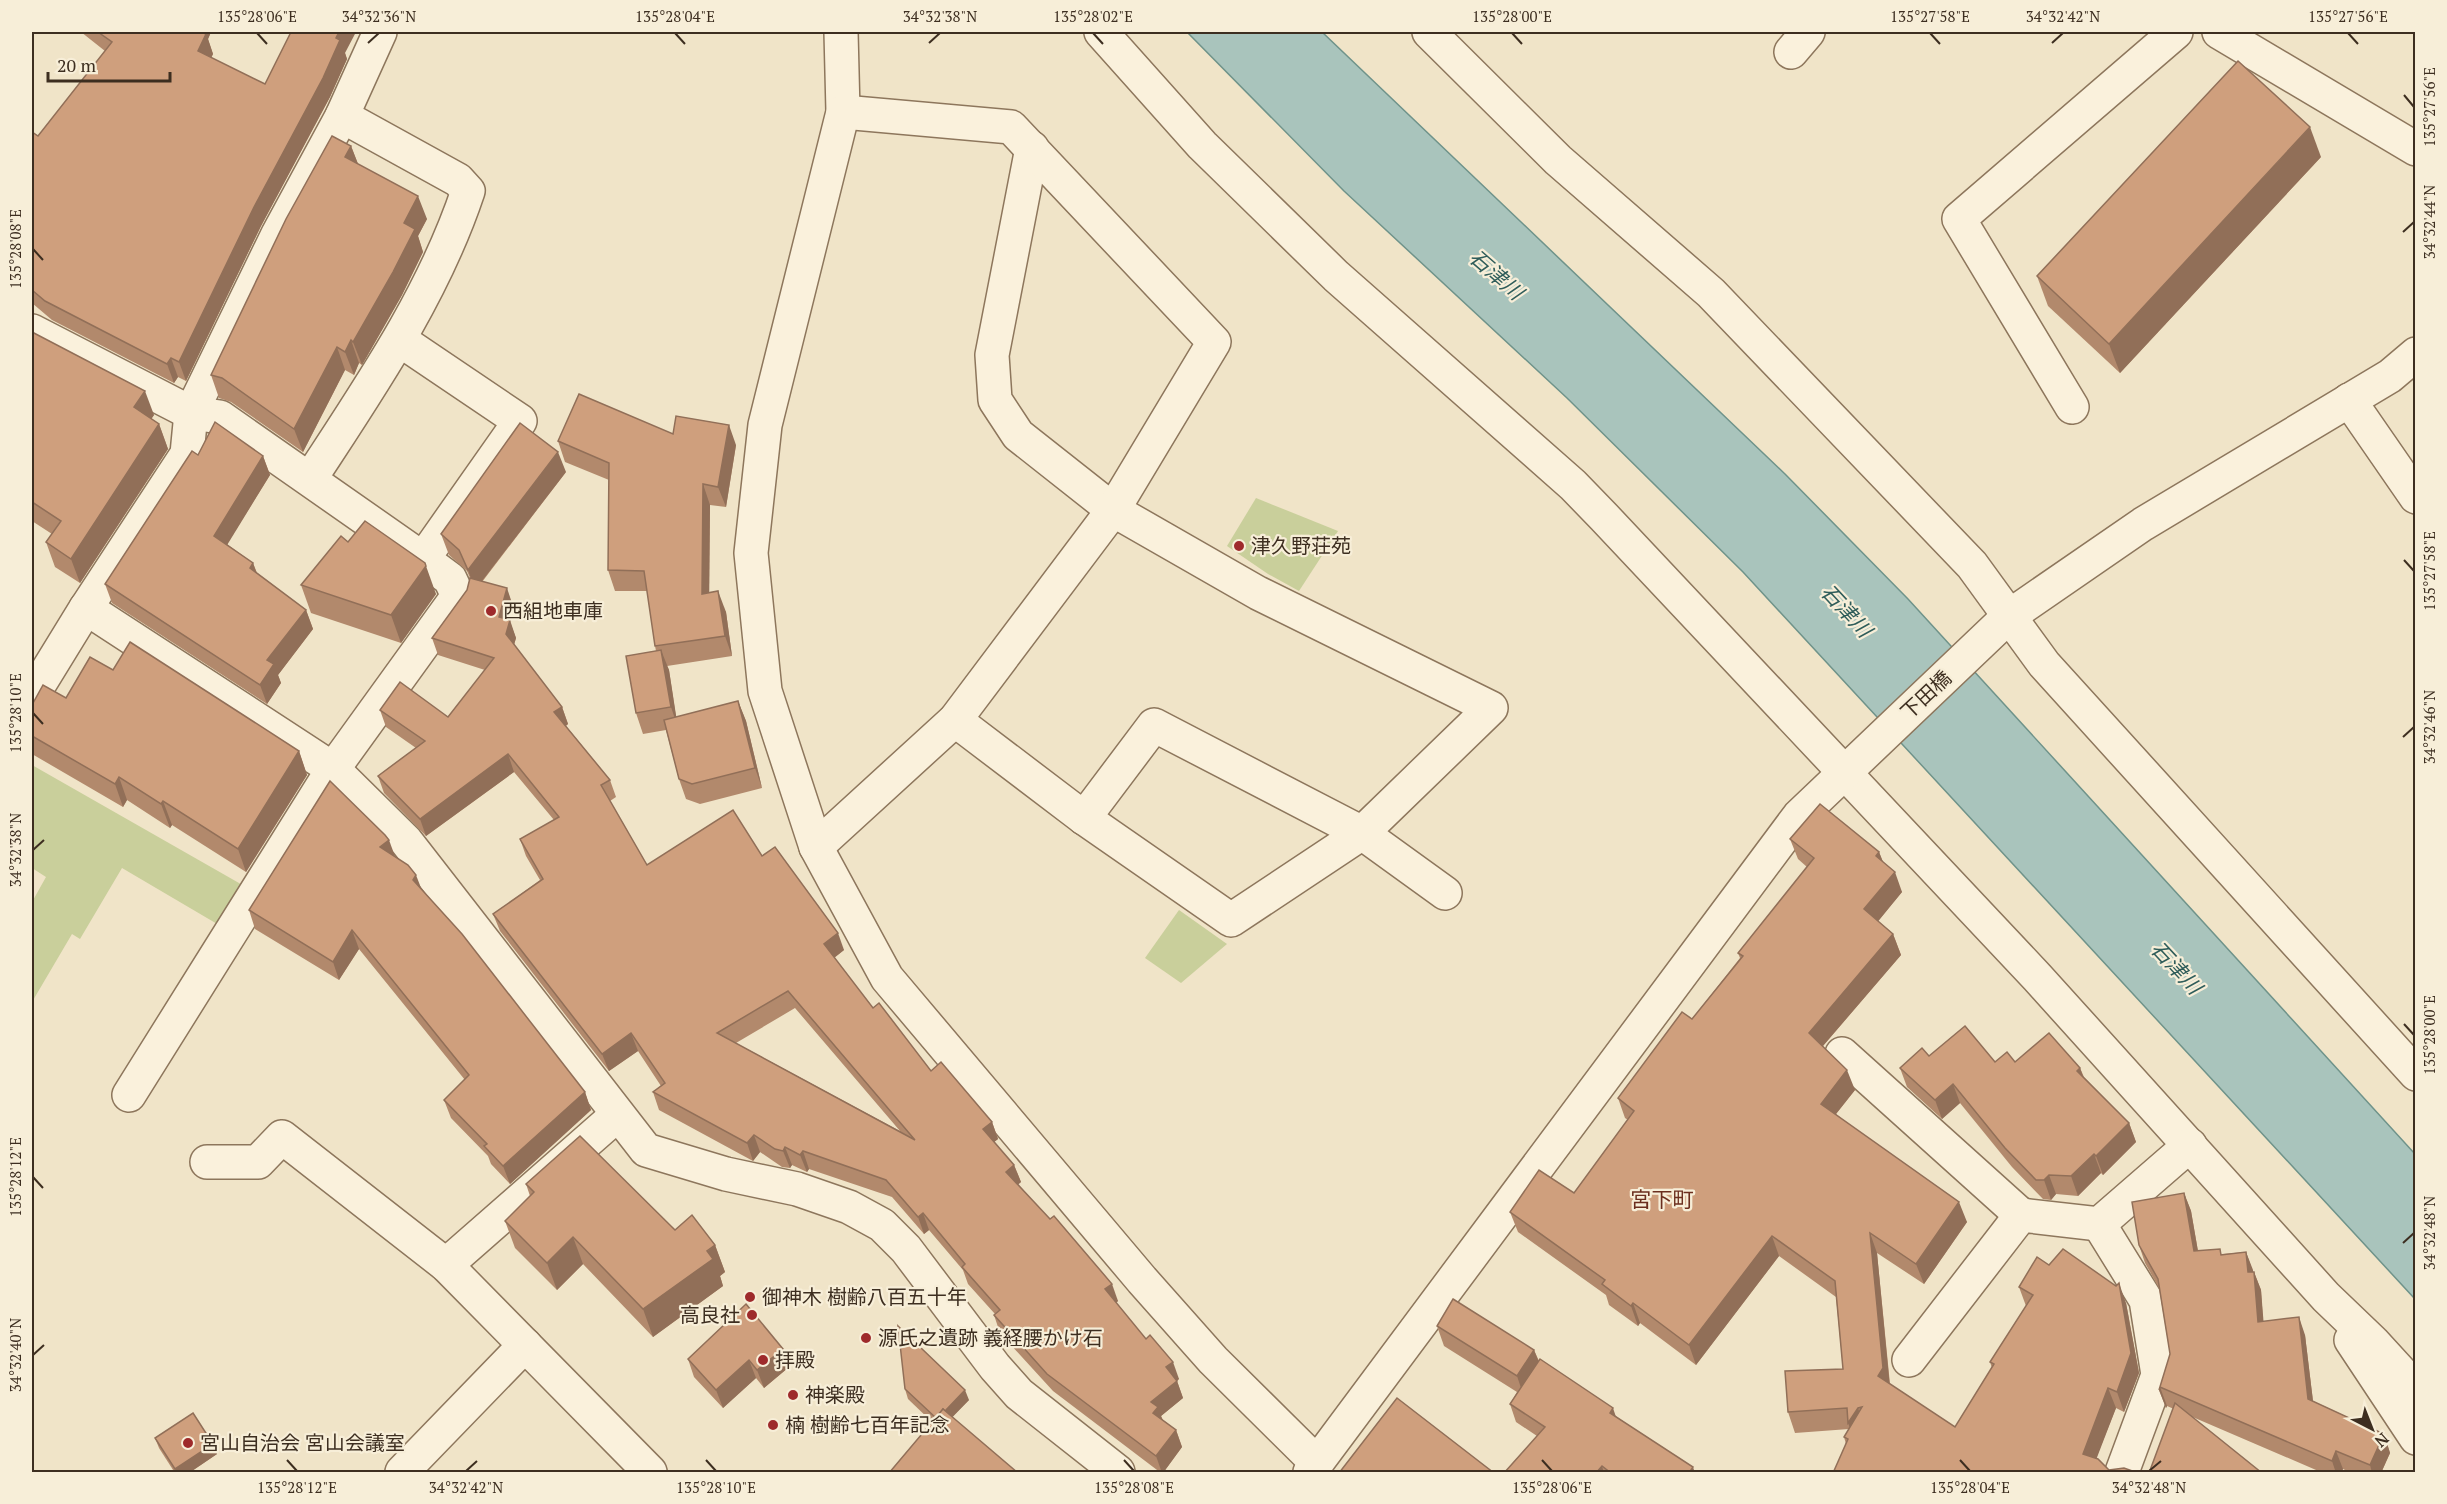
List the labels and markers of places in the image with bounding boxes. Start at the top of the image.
place label: 津久野荘苑 [1251,532,1351,559]
marker: 津久野荘苑 [1232,539,1246,553]
place label: 西組地車庫 [503,597,603,624]
marker: 西組地車庫 [484,604,498,618]
place label: 御神木 樹齢八百五十年 [762,1283,967,1310]
marker: 御神木 樹齢八百五十年 [743,1290,757,1304]
place label: 高良社 [680,1301,740,1328]
marker: 高良社 [745,1308,759,1322]
place label: 源氏之遺跡 義経腰かけ石 [878,1324,1103,1351]
marker: 源氏之遺跡 義経腰かけ石 [859,1331,873,1345]
place label: 拝殿 [775,1346,815,1373]
marker: 拝殿 [756,1353,770,1367]
place label: 神楽殿 [805,1381,865,1408]
marker: 神楽殿 [786,1388,800,1402]
place label: 楠 樹齢七百年記念 [785,1411,950,1438]
marker: 楠 樹齢七百年記念 [766,1418,780,1432]
place label: 宮山自治会 宮山会議室 [200,1429,405,1456]
marker: 宮山自治会 宮山会議室 [181,1436,195,1450]

